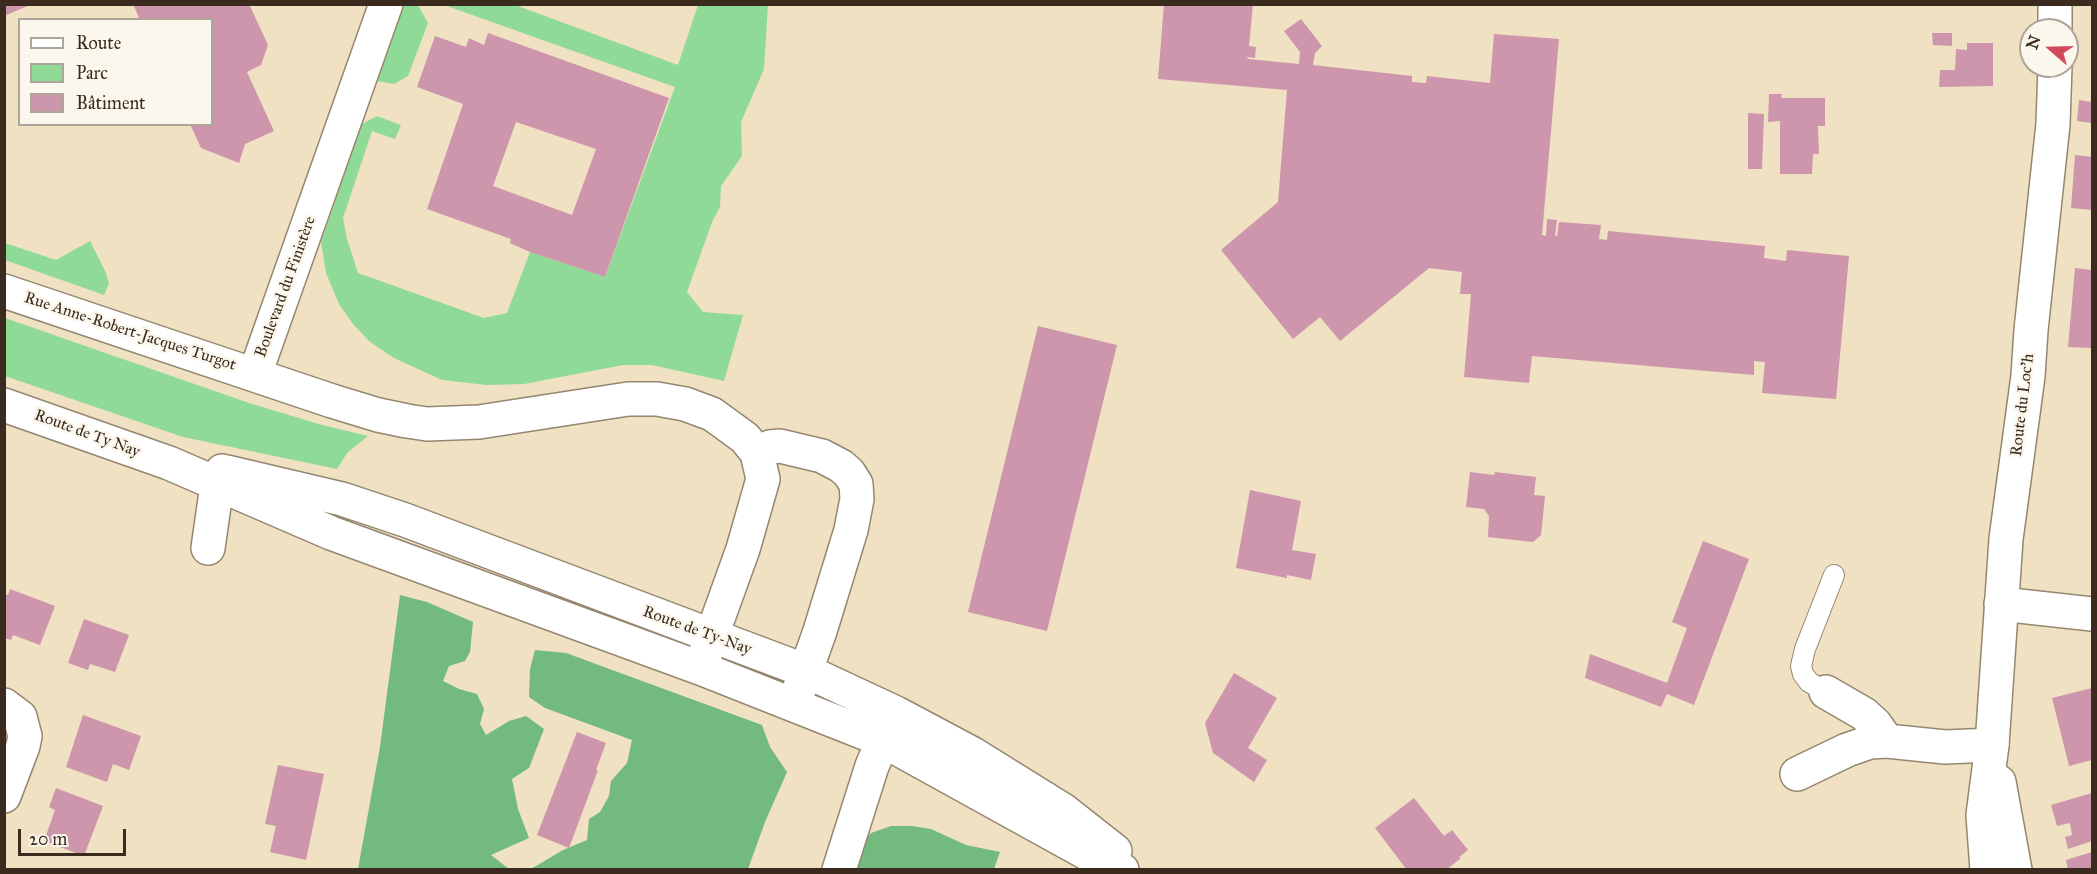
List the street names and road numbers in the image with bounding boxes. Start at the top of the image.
street label: Boulevard du Finistère [252,214,320,360]
street label: Rue Anne-Robert-Jacques Turgot [22,289,238,375]
street label: Route du Loc'h [2007,353,2039,457]
street label: Route de Ty Nay [32,406,142,462]
street label: Route de Ty-Nay [640,602,754,660]

